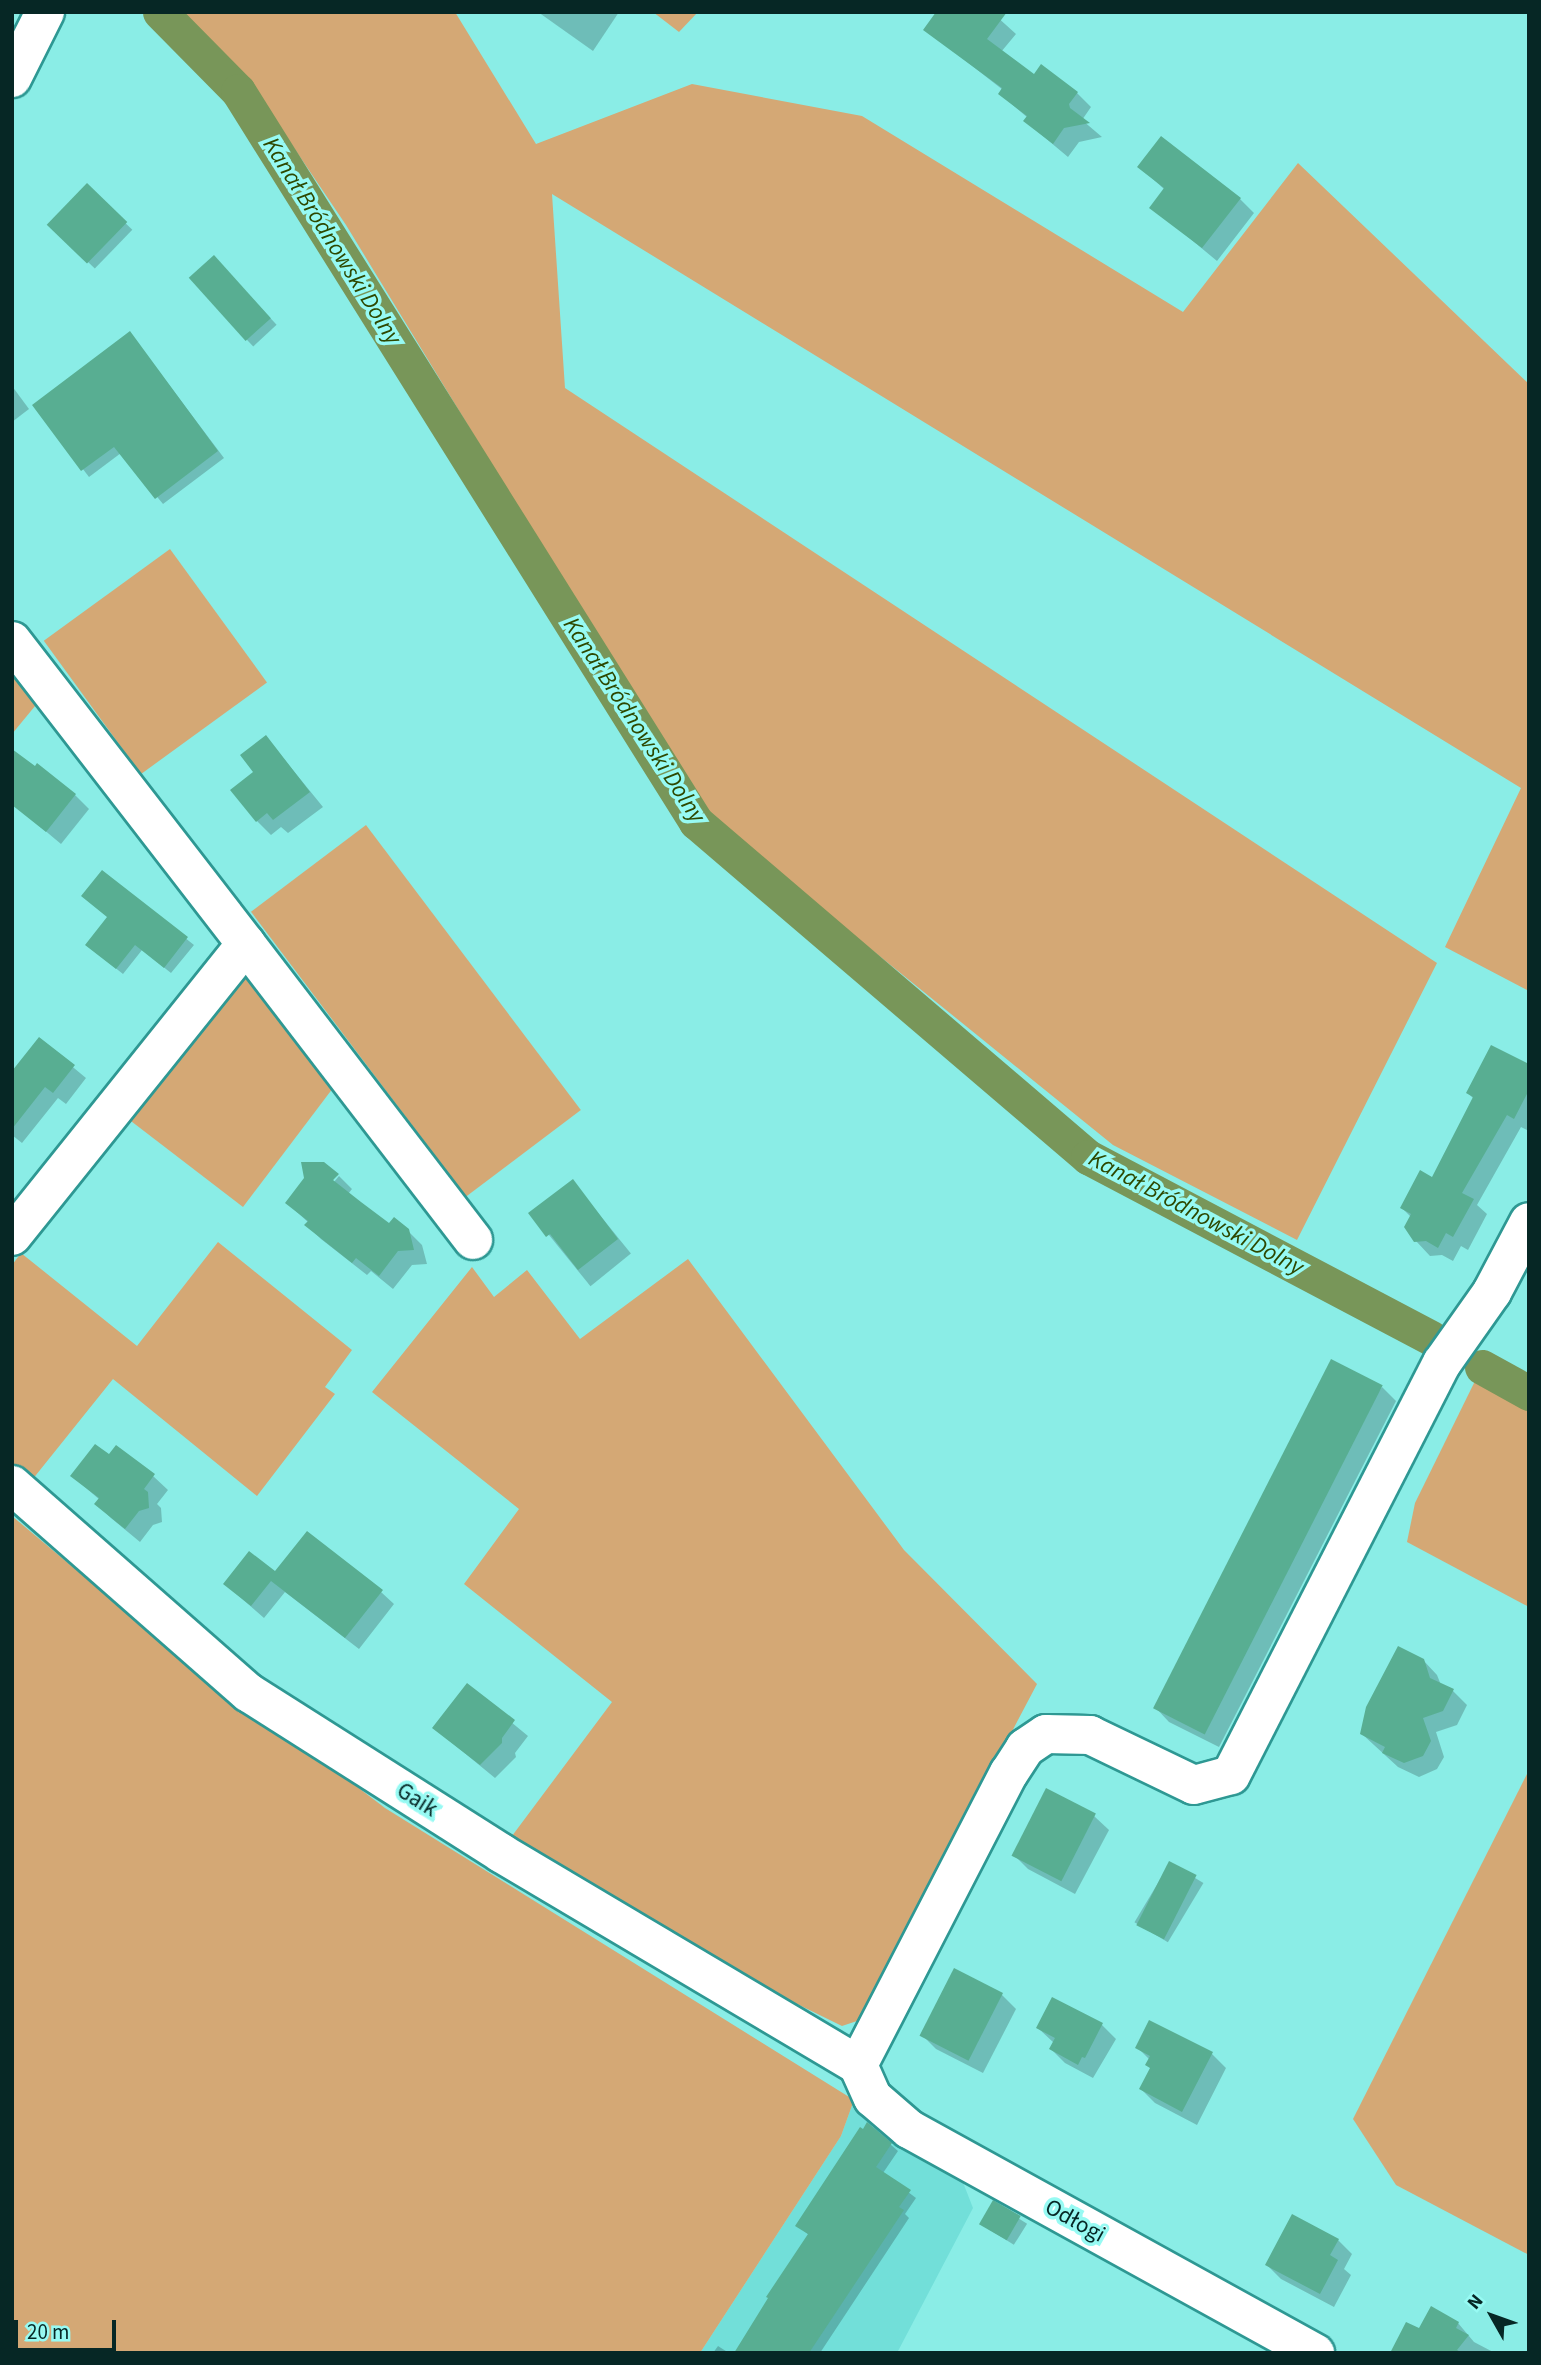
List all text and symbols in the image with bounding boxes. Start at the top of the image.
water label: Kanał Bródnowski Dolny [256,132,408,350]
water label: Kanał Bródnowski Dolny [557,612,711,828]
water label: Kanał Bródnowski Dolny [1084,1144,1308,1282]
street label: Gaik [392,1777,442,1823]
street label: Odłogi [1040,2193,1110,2249]
north arrow [1457,2281,1527,2351]
text: N [1461,2289,1490,2316]
scale bar [18,2306,119,2350]
text: 20 m [27,2317,69,2347]

